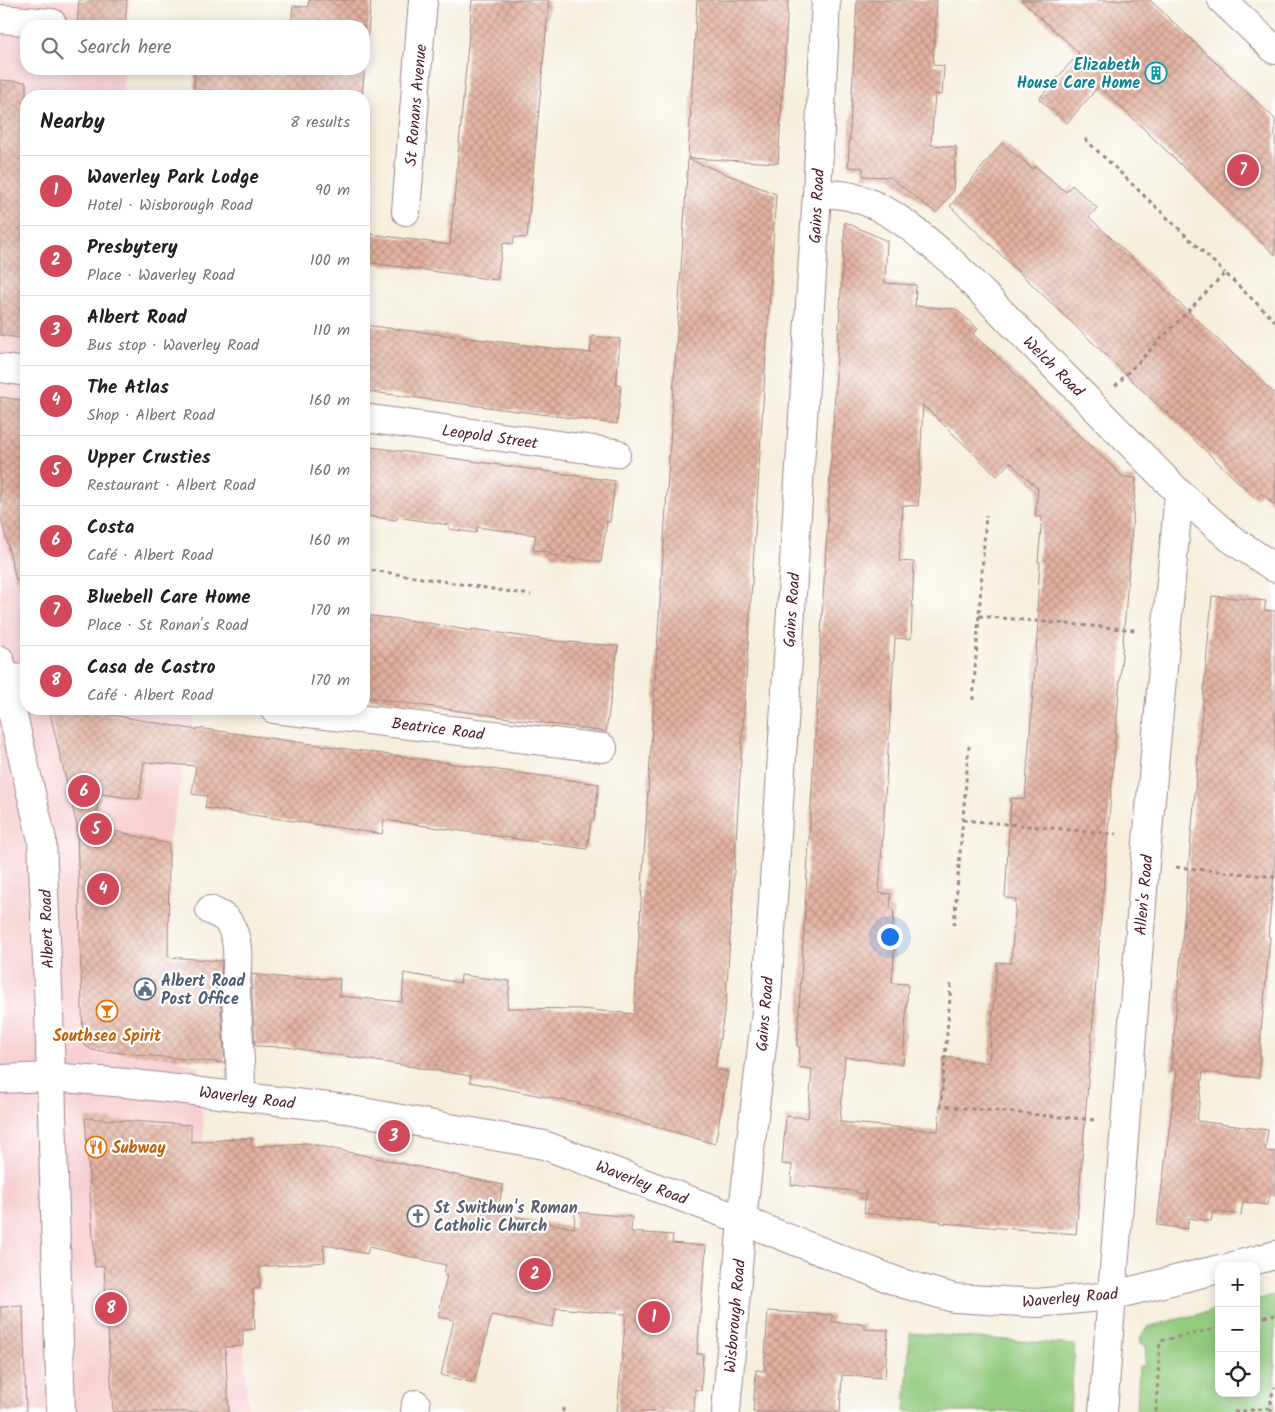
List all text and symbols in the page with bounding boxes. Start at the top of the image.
search box [20,20,370,75]
text: Search here [78,33,172,63]
icon: search [38,34,66,62]
street label: St Ronans Avenue [399,43,434,167]
place label: Elizabeth House Care Home [1017,53,1140,96]
building icon: Elizabeth House Care Home [1144,61,1168,85]
text: Nearby [40,106,105,139]
text: 8 results [290,110,350,135]
pin: 7 [1227,151,1259,189]
text: Waverley Park Lodge [87,163,259,193]
street label: Gains Road [803,167,832,244]
text: 1 [54,178,58,203]
text: 90 m [315,178,350,203]
text: Hotel · Wisborough Road [87,193,253,218]
text: Presbytery [87,233,178,263]
text: 2 [51,248,61,273]
text: 100 m [310,248,350,273]
text: Place · Waverley Road [87,263,234,288]
text: Albert Road [87,303,187,333]
text: 3 [52,318,60,343]
text: 110 m [313,318,350,343]
street label: Welch Road [1017,331,1090,404]
text: Bus stop · Waverley Road [87,333,259,358]
text: The Atlas [87,373,169,403]
text: 4 [52,388,60,413]
text: 160 m [309,388,350,413]
text: Shop · Albert Road [87,403,215,428]
street label: Leopold Street [440,418,540,457]
text: Upper Crusties [87,443,211,473]
text: 5 [52,458,60,483]
text: 160 m [309,458,350,483]
text: Restaurant · Albert Road [87,473,255,498]
text: Costa [87,513,135,543]
text: 6 [52,528,60,553]
text: 160 m [309,528,350,553]
text: Café · Albert Road [87,543,213,568]
street label: Gains Road [777,571,808,648]
text: Bluebell Care Home [87,583,251,613]
text: 7 [52,598,60,623]
text: 170 m [310,598,350,623]
text: Place · St Ronan's Road [87,613,248,638]
text: Casa de Castro [87,653,216,683]
text: 8 [51,668,61,693]
text: 170 m [310,668,350,693]
text: Café · Albert Road [87,683,213,708]
street label: Beatrice Road [390,711,487,748]
pin: 6 [68,772,100,810]
pin: 5 [80,810,112,848]
street label: Allen's Road [1129,853,1161,937]
pin: 4 [87,870,119,908]
street label: Albert Road [34,888,61,969]
your location [877,924,903,950]
place label: Albert Road Post Office [161,969,245,1012]
street label: Gains Road [750,975,781,1053]
public building icon: Albert Road Post Office [133,977,157,1001]
bar icon: Southsea Spirit [95,999,119,1023]
place label: Southsea Spirit [53,1024,162,1049]
street label: Waverley Road [197,1080,297,1117]
pin: 3 [378,1117,410,1155]
restaurant icon: Subway [84,1135,108,1159]
place label: Subway [112,1136,166,1161]
street label: Waverley Road [592,1154,692,1213]
place label: St Swithun's Roman Catholic Church [434,1196,578,1239]
church icon: St Swithun's Roman Catholic Church [406,1204,430,1228]
pin: 2 [519,1255,551,1293]
street label: Wisborough Road [718,1257,753,1374]
map controls [1215,1262,1260,1397]
button: + [1215,1262,1260,1307]
street label: Waverley Road [1021,1282,1120,1315]
pin: 8 [95,1289,127,1327]
pin: 1 [638,1298,670,1336]
button: − [1215,1307,1260,1352]
button: locate [1215,1352,1260,1397]

